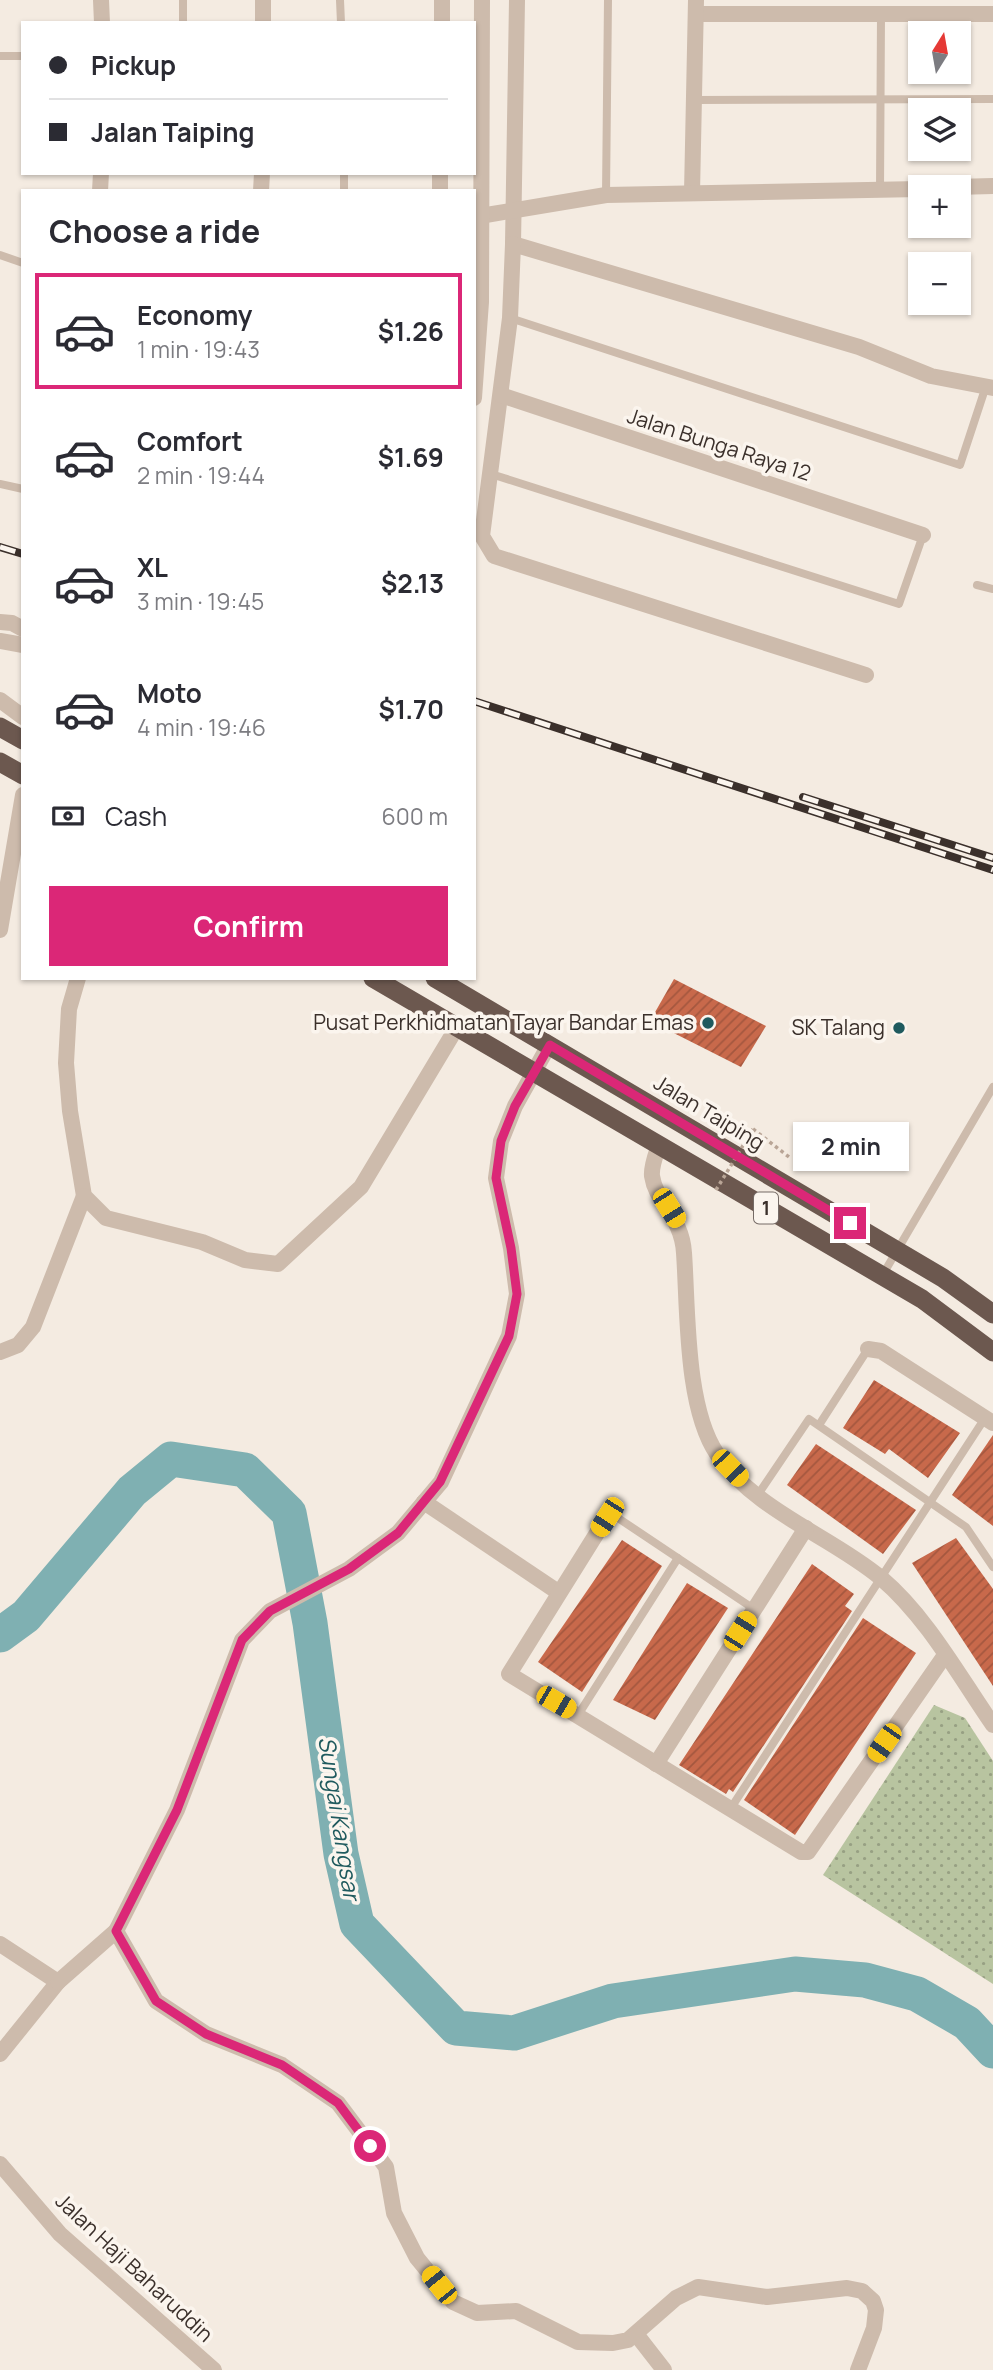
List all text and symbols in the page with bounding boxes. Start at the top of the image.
north arrow [908,21,971,84]
map controls [908,21,971,315]
text: Pickup [91,47,176,83]
button: layers [908,98,971,161]
text: Jalan Taiping [91,114,255,150]
button: + [908,175,971,238]
text: Choose a ride [49,209,260,253]
button: − [908,252,971,315]
text: Economy [137,297,252,333]
icon: car [53,300,116,363]
text: $1.26 [378,313,444,349]
text: 1 min · 19:43 [137,333,260,365]
street label: Jalan Bunga Raya 12 [624,401,815,487]
text: Comfort [137,423,243,459]
icon: car [53,426,116,489]
text: $1.69 [378,439,444,475]
text: 2 min · 19:44 [137,459,265,491]
text: XL [137,549,168,585]
icon: car [53,552,116,615]
text: $2.13 [381,565,444,601]
text: 3 min · 19:45 [137,585,264,617]
text: Moto [137,675,202,711]
icon: car [53,678,116,741]
text: $1.70 [378,691,444,727]
text: 4 min · 19:46 [137,711,266,743]
icon: cash [49,797,87,835]
text: Cash [105,798,167,834]
text: 600 m [382,800,448,832]
button: Confirm [49,886,448,966]
place label: Pusat Perkhidmatan Tayar Bandar Emas [313,1008,694,1036]
place label: SK Talang [792,1013,885,1041]
marker: Pusat Perkhidmatan Tayar Bandar Emas [700,1015,716,1031]
marker: SK Talang [891,1020,907,1036]
street label: Jalan Taiping [649,1068,770,1156]
callout: 2 min [792,1122,908,1170]
text: 2 min [821,1130,881,1162]
car [649,1185,690,1231]
road number: 1 [754,1192,778,1224]
route end [834,1207,866,1239]
car [708,1446,753,1490]
car [587,1494,628,1540]
car [720,1608,761,1654]
car [533,1682,580,1722]
car [864,1720,905,1766]
water label: Sungai Kangsar [311,1734,369,1904]
route start [354,2130,386,2162]
street label: Jalan Haji Baharuddin [50,2187,220,2348]
car [418,2262,461,2308]

